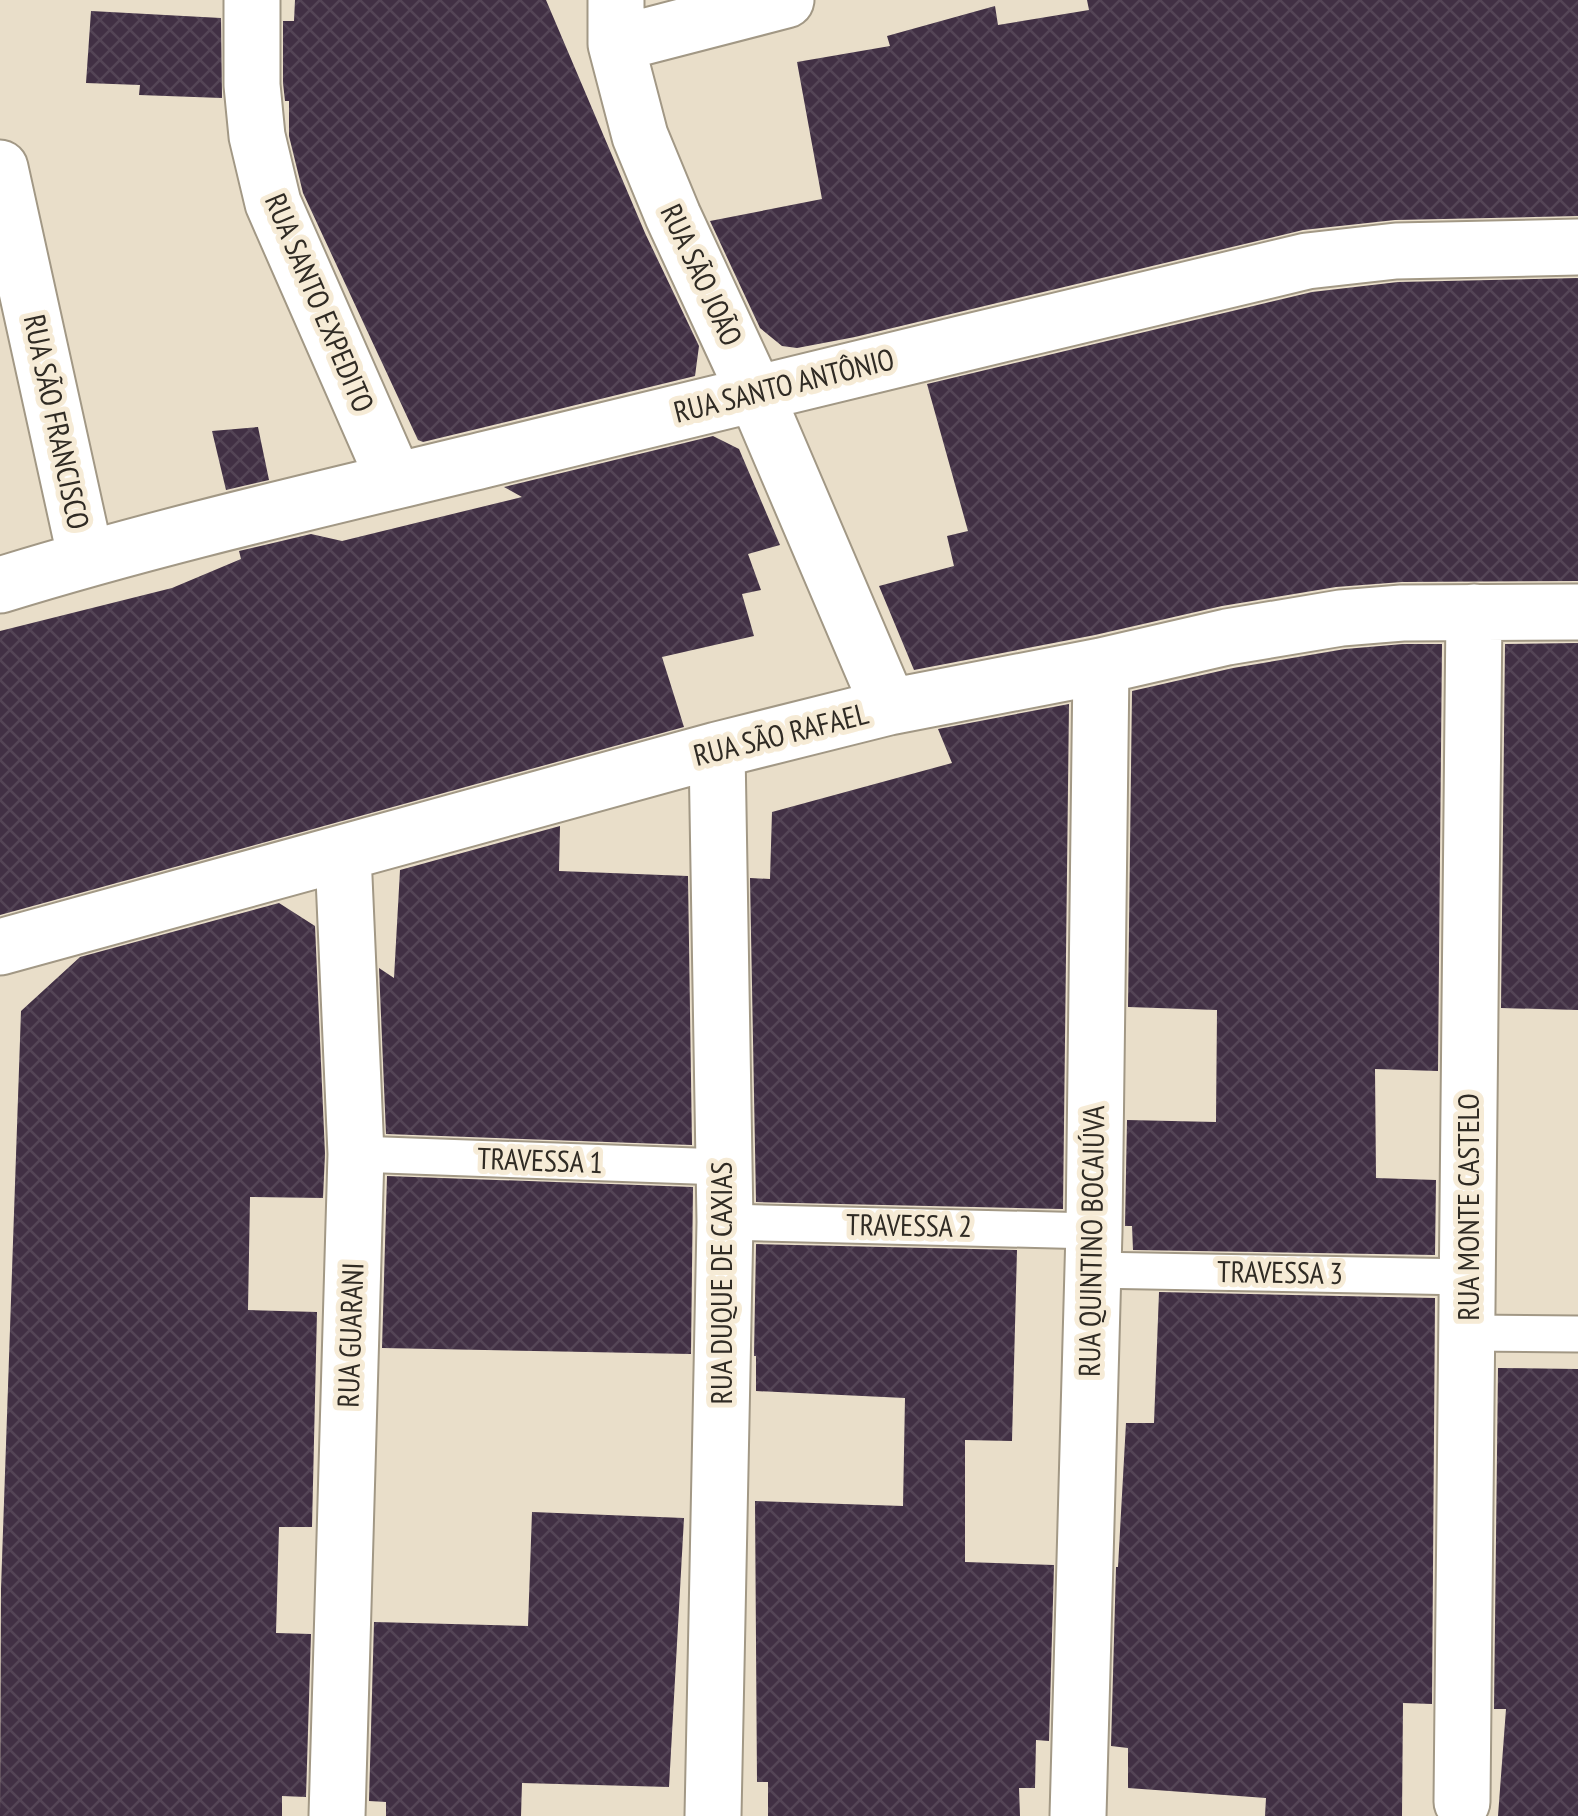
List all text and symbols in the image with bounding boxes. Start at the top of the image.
street label: RUA SANTO EXPEDITO [257,187,384,418]
street label: RUA SÃO JOÃO [653,197,752,351]
street label: RUA SÃO FRANCISCO [16,311,99,533]
street label: RUA SANTO ANTÔNIO [669,338,898,431]
street label: RUA SÃO RAFAEL [689,693,873,774]
street label: RUA MONTE CASTELO [1448,1093,1487,1321]
street label: RUA QUINTINO BOCAIÚVA [1069,1104,1112,1377]
street label: TRAVESSA 1 [477,1138,604,1181]
street label: RUA DUQUE DE CAXIAS [701,1162,740,1404]
street label: TRAVESSA 2 [846,1204,972,1245]
street label: TRAVESSA 3 [1217,1251,1343,1292]
street label: RUA GUARANI [327,1262,372,1408]

